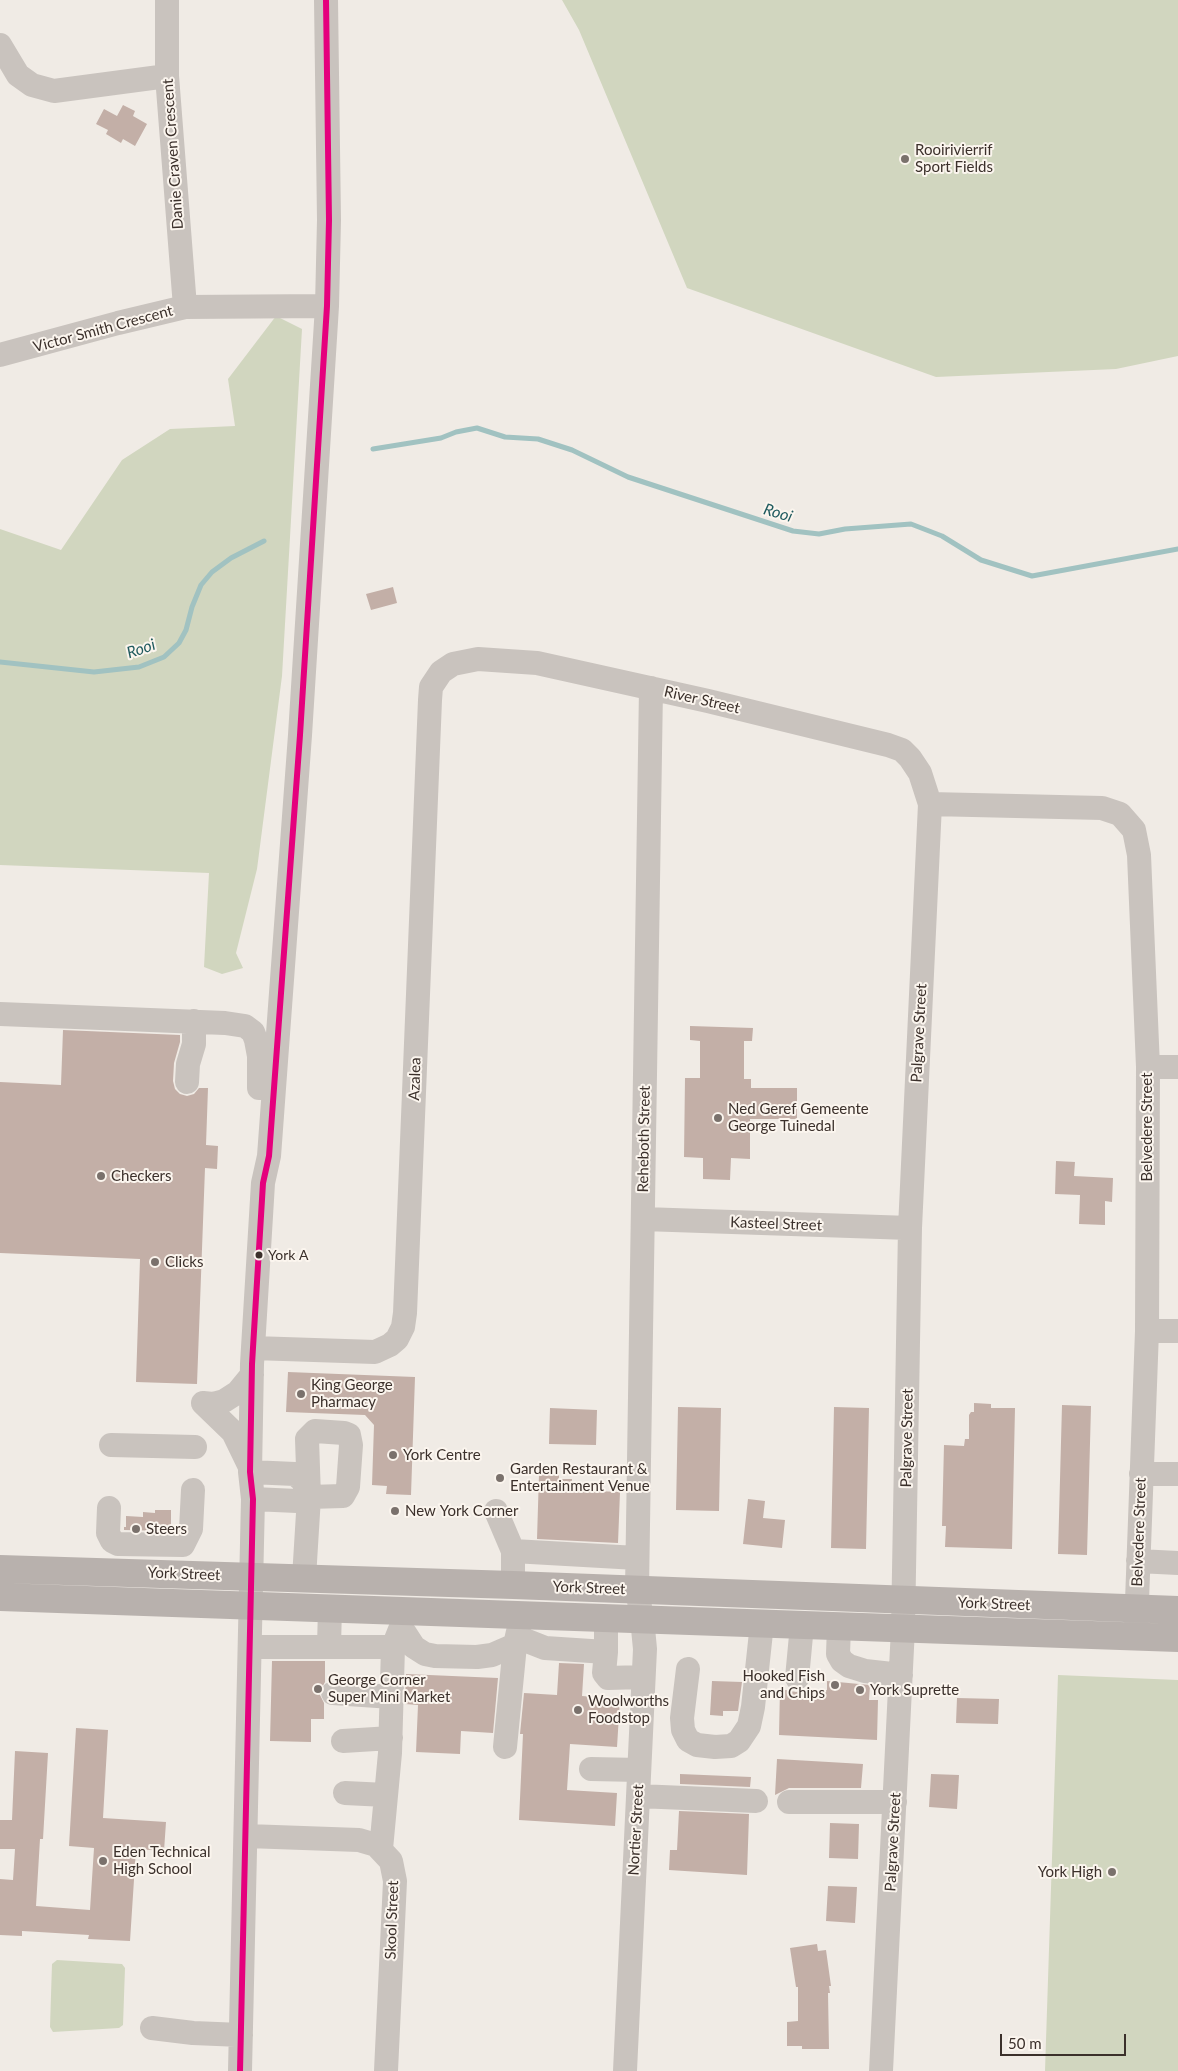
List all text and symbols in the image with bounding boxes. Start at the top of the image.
street label: Danie Craven Crescent [159,78,187,230]
place label: Rooirivierrif Sport Fields [915,141,993,176]
marker: Rooirivierrif Sport Fields [899,153,911,165]
street label: Victor Smith Crescent [31,302,175,356]
water label: Rooi [761,500,795,526]
water label: Rooi [124,635,158,663]
street label: River Street [662,683,742,717]
street label: Palgrave Street [907,983,931,1083]
street label: Azalea [405,1057,425,1101]
street label: Belvedere Street [1138,1072,1156,1182]
street label: Reheboth Street [634,1085,654,1193]
place label: Ned Geref Gemeente George Tuinedal [728,1100,869,1135]
marker: Ned Geref Gemeente George Tuinedal [712,1112,724,1124]
place label: Checkers [111,1167,171,1185]
marker: Checkers [95,1170,107,1182]
street label: Kasteel Street [730,1213,822,1235]
place label: York A [268,1247,308,1263]
marker: York A [254,1250,264,1260]
place label: Clicks [165,1253,203,1271]
marker: Clicks [149,1256,161,1268]
place label: King George Pharmacy [311,1376,393,1411]
marker: King George Pharmacy [295,1388,307,1400]
street label: Palgrave Street [897,1388,917,1488]
place label: York Centre [403,1446,481,1464]
marker: York Centre [387,1449,399,1461]
place label: Garden Restaurant & Entertainment Venue [510,1460,650,1495]
marker: Garden Restaurant & Entertainment Venue [494,1472,506,1484]
street label: Belvedere Street [1128,1477,1150,1587]
place label: New York Corner [405,1502,518,1520]
marker: New York Corner [389,1505,401,1517]
place label: Steers [146,1520,187,1538]
marker: Steers [130,1523,142,1535]
street label: York Street [147,1564,221,1584]
street label: York Street [552,1578,626,1598]
street label: York Street [957,1594,1031,1614]
place label: Hooked Fish and Chips [743,1667,825,1702]
place label: George Corner Super Mini Market [328,1671,450,1706]
marker: Hooked Fish and Chips [829,1679,841,1691]
place label: York Suprette [870,1681,959,1699]
marker: George Corner Super Mini Market [312,1683,324,1695]
marker: York Suprette [854,1684,866,1696]
place label: Woolworths Foodstop [588,1692,669,1727]
marker: Woolworths Foodstop [572,1704,584,1716]
street label: Nortier Street [625,1784,647,1876]
street label: Palgrave Street [881,1792,905,1892]
place label: Eden Technical High School [113,1843,210,1878]
marker: Eden Technical High School [97,1855,109,1867]
place label: York High [1038,1863,1102,1881]
marker: York High [1106,1866,1118,1878]
street label: Skool Street [382,1880,402,1960]
scale bar [1003,2024,1129,2056]
text: 50 m [1008,2034,1042,2052]

